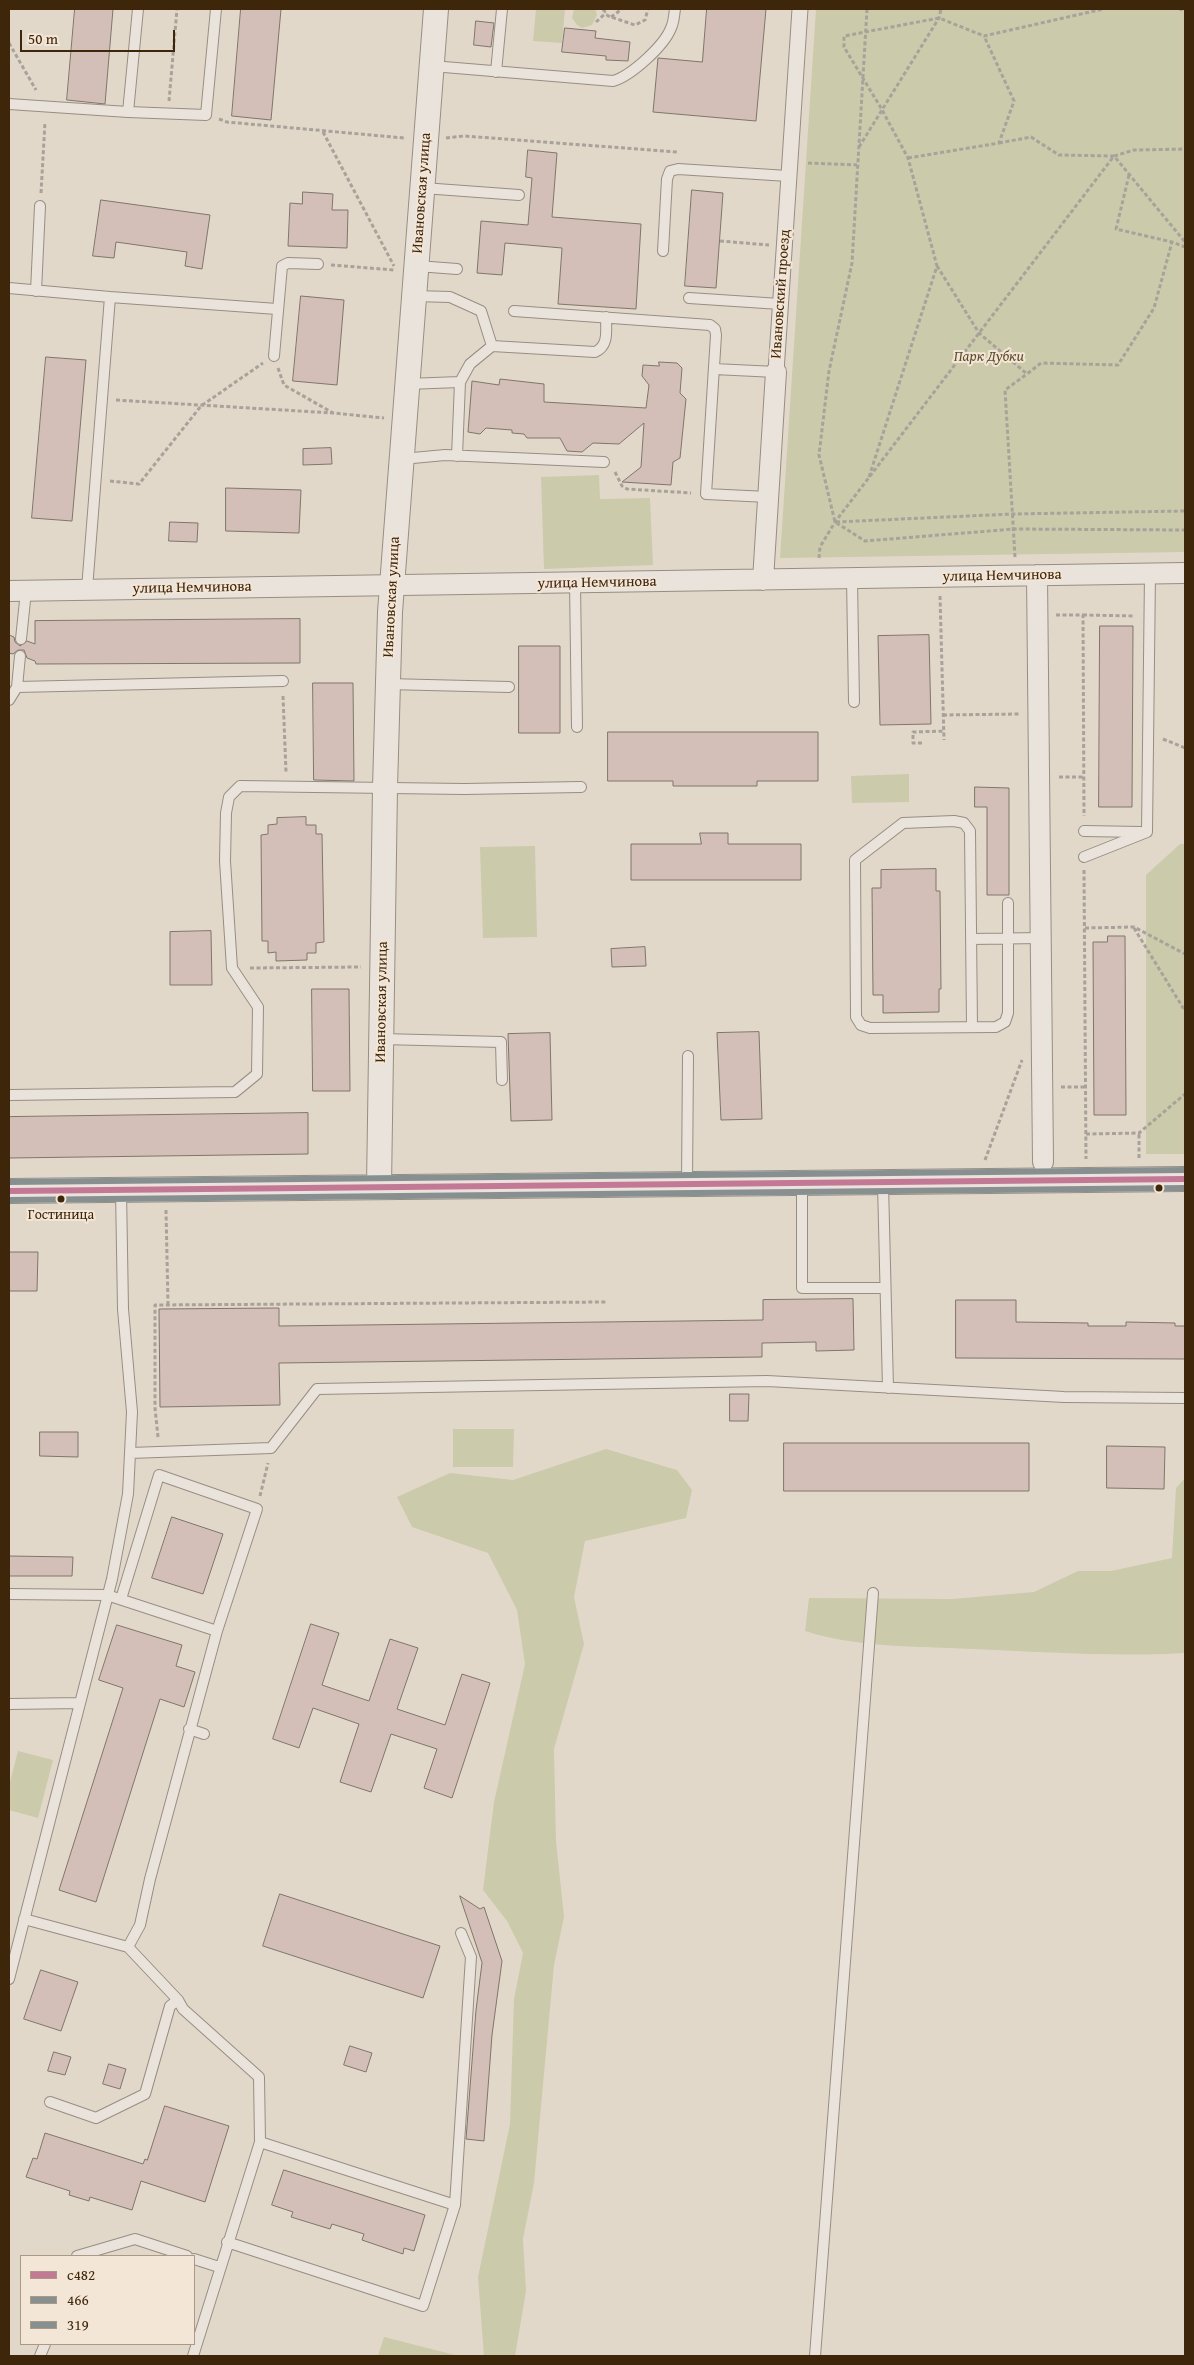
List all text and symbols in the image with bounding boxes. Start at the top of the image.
scale bar [22,20,178,52]
text: 50 m [28,28,58,49]
street label: Ивановская улица [409,132,435,254]
street label: Ивановский проезд [767,229,795,359]
park label: Парк Дубки [954,348,1024,366]
street label: Ивановская улица [380,536,404,658]
street label: улица Немчинова [942,566,1062,586]
street label: улица Немчинова [537,573,657,593]
street label: улица Немчинова [132,578,252,598]
street label: Ивановская улица [372,941,392,1063]
unlabelled marker [1154,1183,1164,1193]
marker: Гостиница [56,1194,66,1204]
place label: Гостиница [28,1207,94,1223]
legend [20,2255,195,2345]
text: с482 [67,2264,95,2285]
text: 466 [67,2289,89,2310]
text: 319 [67,2314,89,2335]

